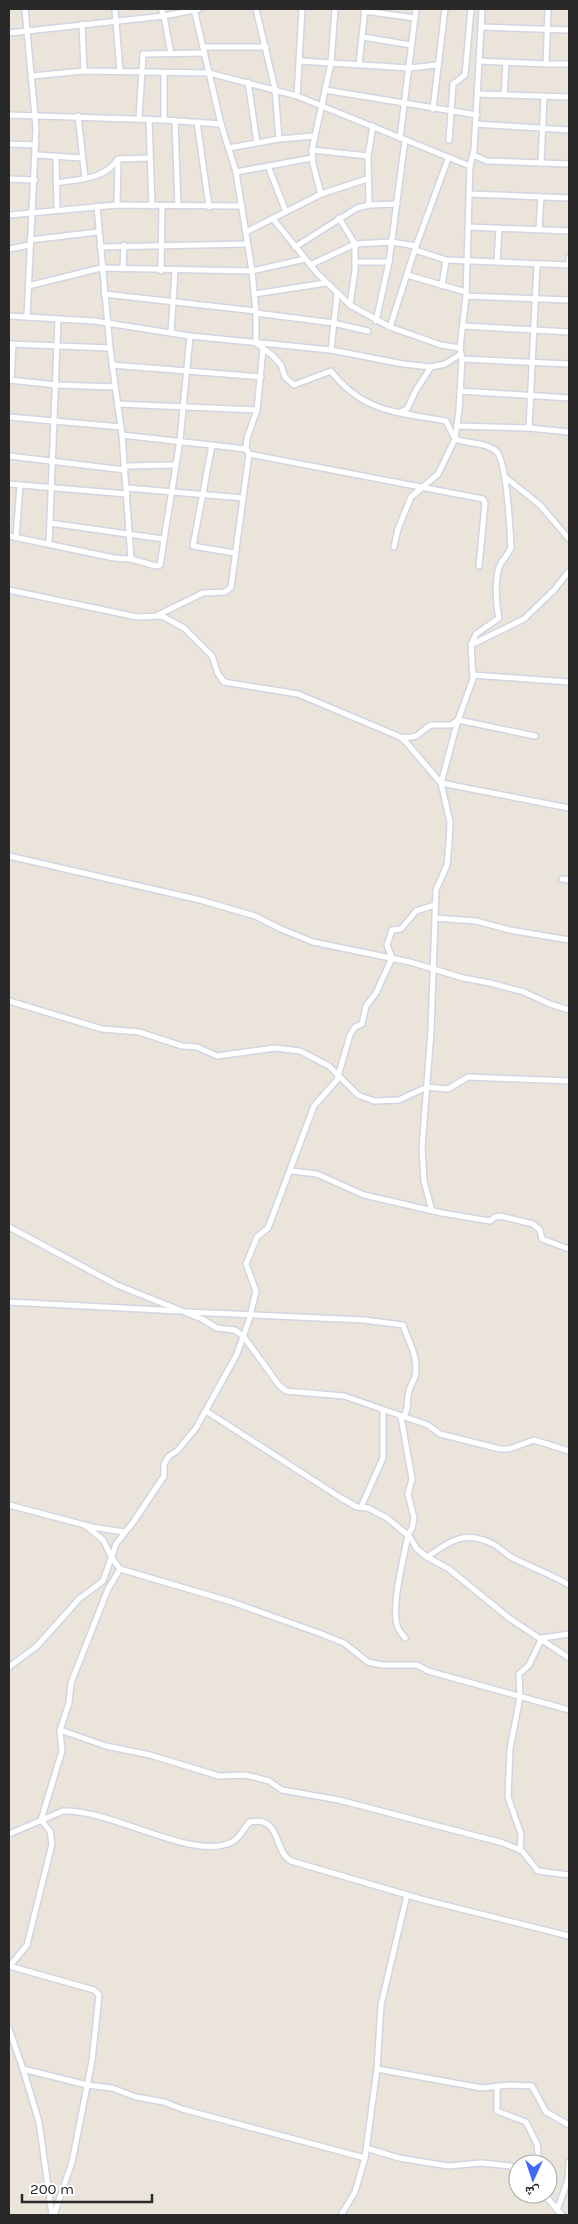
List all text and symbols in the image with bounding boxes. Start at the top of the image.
north arrow [508,2154,558,2204]
scale bar [22,2172,152,2204]
text: 200 m [30,2180,74,2198]
text: ش [524,2183,540,2200]

